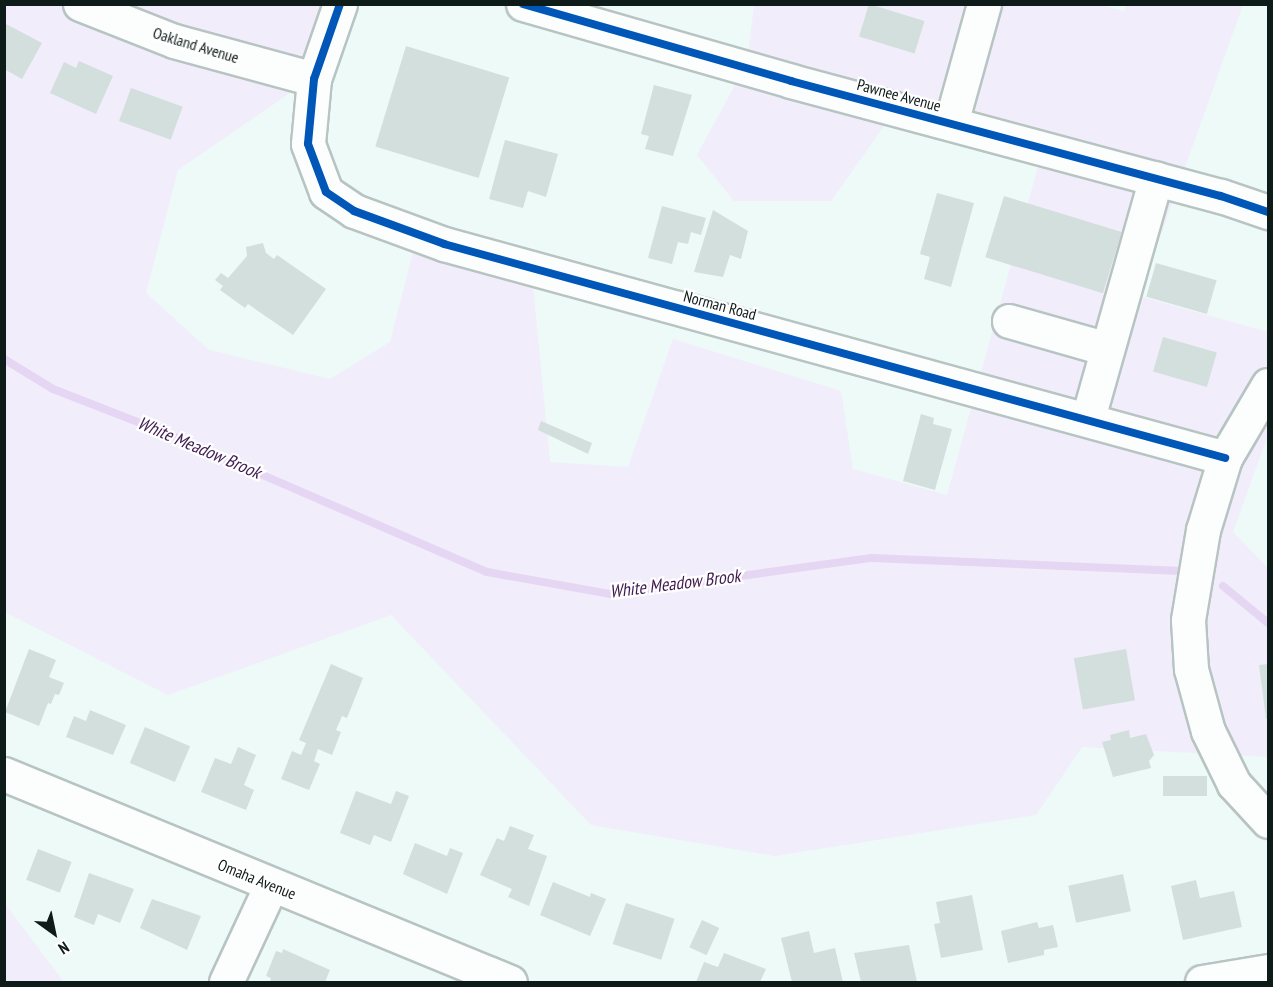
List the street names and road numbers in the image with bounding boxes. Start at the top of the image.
street label: Oakland Avenue [150,23,242,67]
street label: Pawnee Avenue [855,75,943,115]
street label: Norman Road [682,286,758,324]
street label: Omaha Avenue [215,855,299,903]

